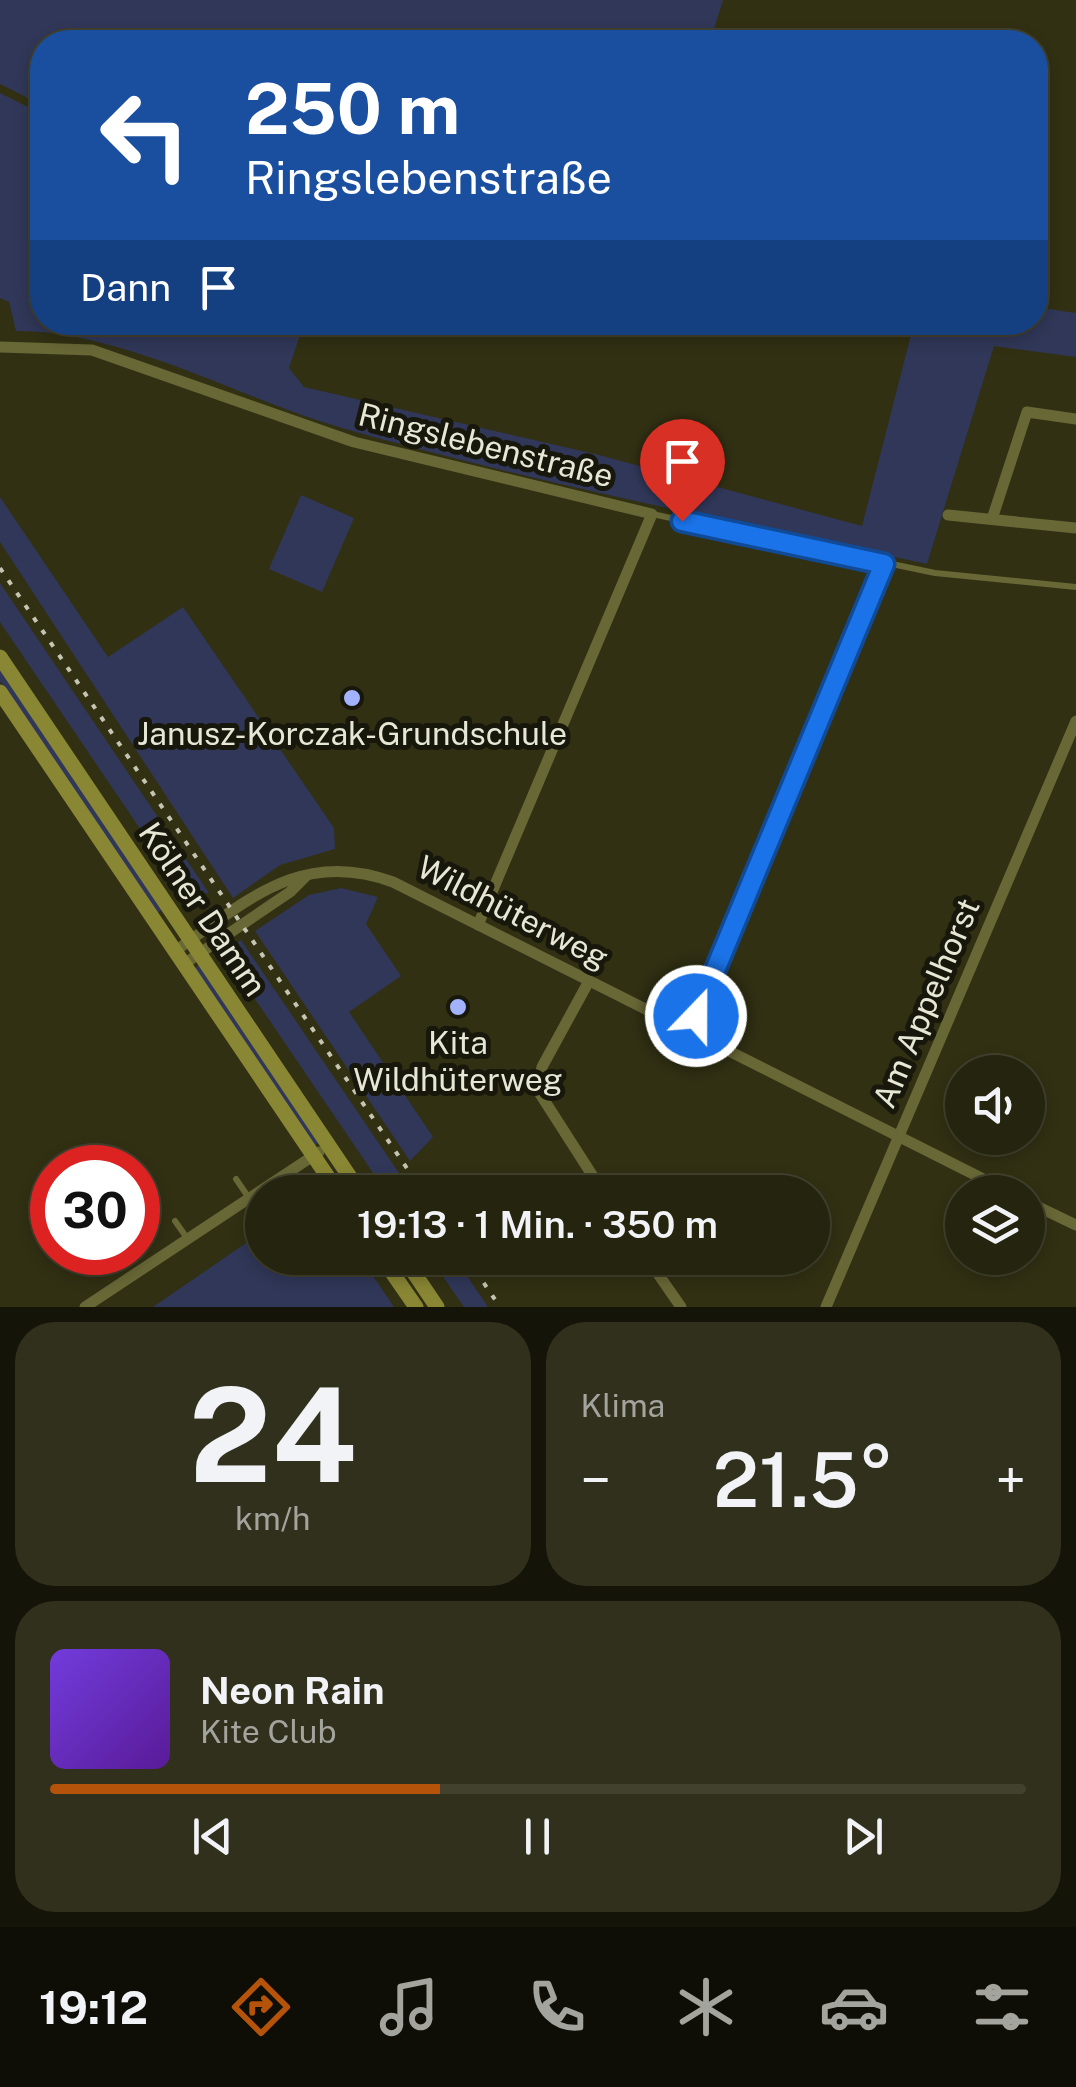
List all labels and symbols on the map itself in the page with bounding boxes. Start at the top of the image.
street label: Ringslebenstraße [355,395,617,495]
pin [640,419,725,522]
marker: Janusz-Korczak-Grundschule [341,687,363,709]
place label: Janusz-Korczak-Grundschule [137,715,567,752]
street label: Kölner Damm [132,815,274,1003]
street label: Wildhüterweg [411,848,615,976]
street label: Am Appelhorst [865,893,987,1113]
position arrow [644,964,748,1068]
marker: Kita Wildhüterweg [447,996,469,1018]
place label: Kita Wildhüterweg [353,1024,563,1098]
speed limit sign: 30 [30,1145,160,1275]

